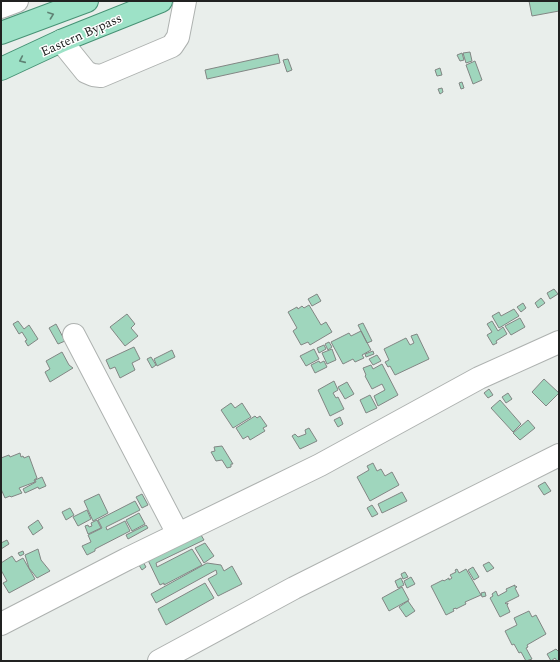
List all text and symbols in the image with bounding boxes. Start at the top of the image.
street label: Eastern Bypass [38,8,125,62]
one-way arrow [47,11,54,19]
one-way arrow [19,55,27,63]

